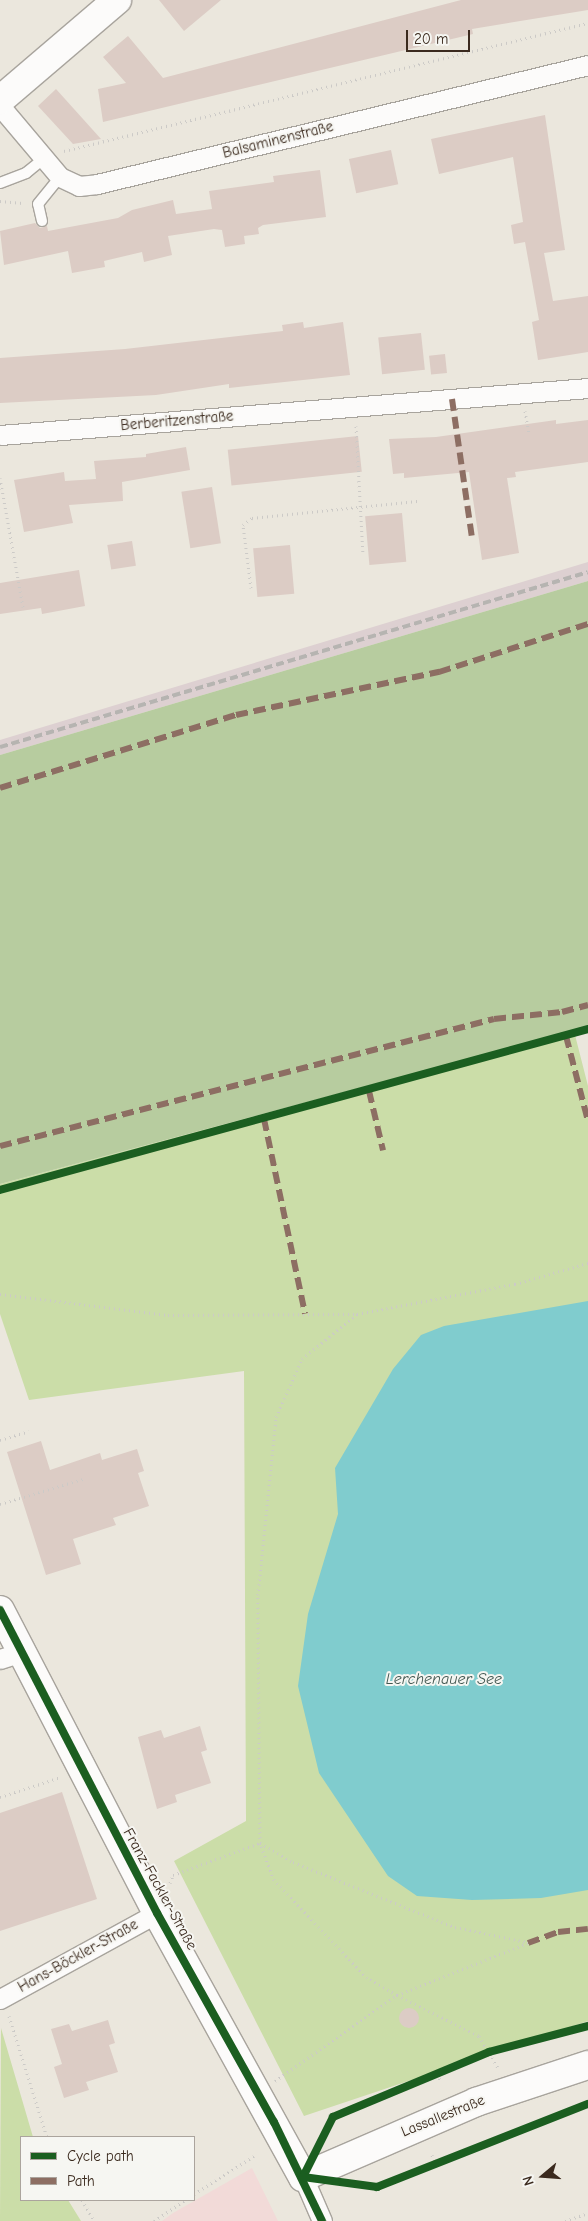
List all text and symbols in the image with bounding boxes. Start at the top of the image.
scale bar [408,20,472,52]
text: 20 m [414,30,448,48]
street label: Balsaminenstraße [221,118,335,162]
street label: Berberitzenstraße [120,407,234,435]
water label: Lerchenauer See [386,1669,502,1689]
street label: Franz-Fackler-Straße [119,1825,201,1953]
street label: Hans-Böckler-Straße [15,1916,141,1996]
street label: Lassallestraße [399,2091,487,2141]
legend [20,2136,195,2201]
text: Cycle path [67,2147,134,2165]
north arrow [518,2151,568,2201]
text: Path [67,2172,95,2190]
text: N [519,2174,538,2188]

